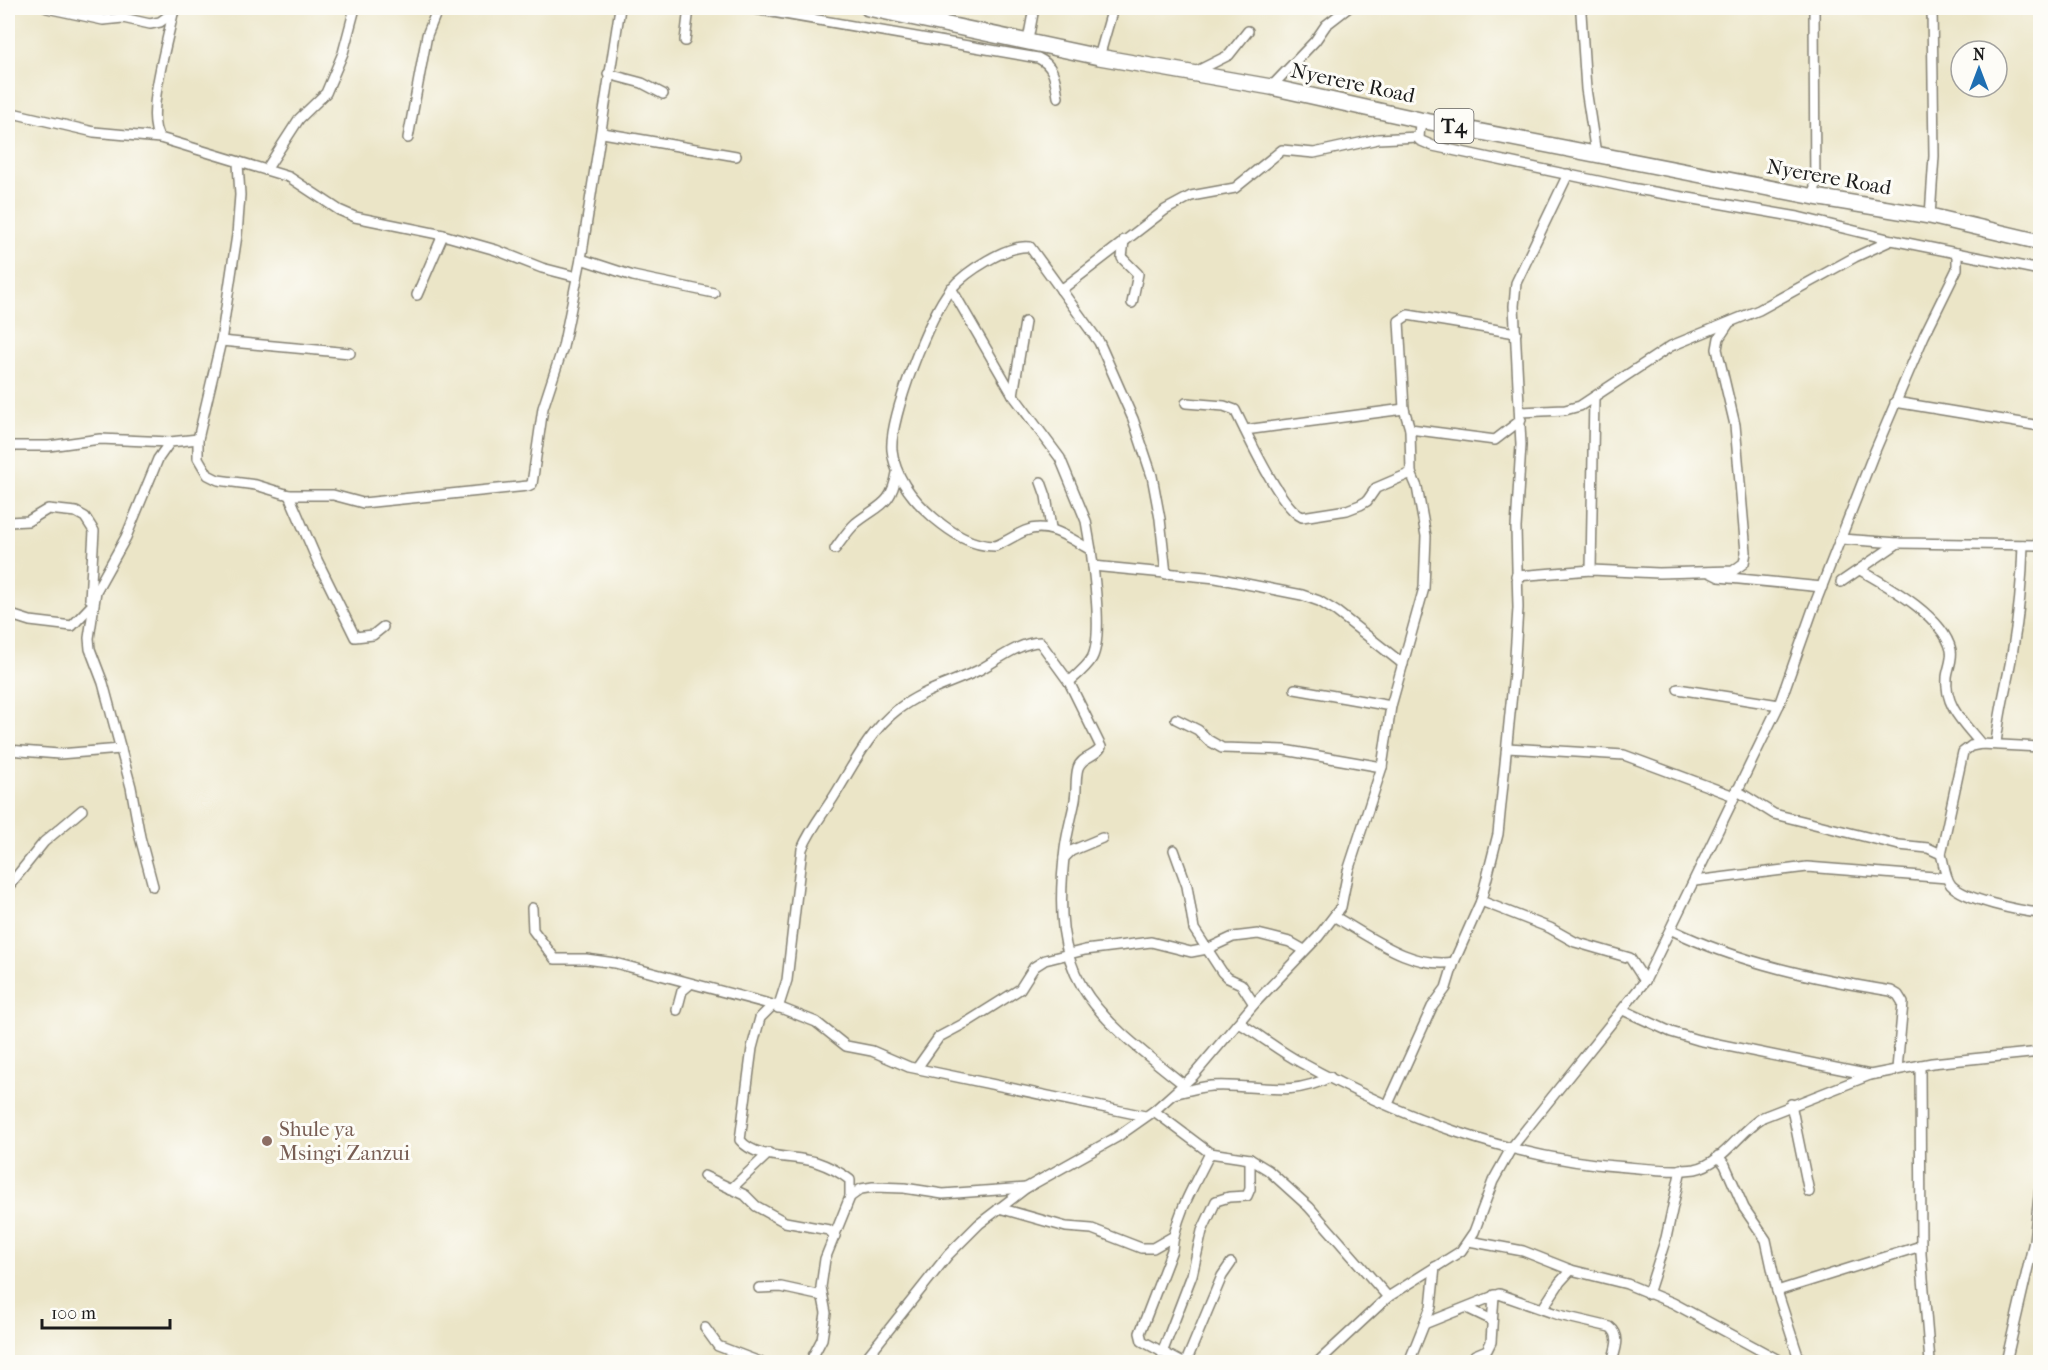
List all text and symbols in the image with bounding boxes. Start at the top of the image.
north arrow [1949,39,2009,99]
text: N [1973,45,1986,64]
street label: Nyerere Road [1289,58,1418,108]
road number: T4 [1434,109,1474,143]
street label: Nyerere Road [1765,154,1894,200]
place label: Shule ya Msingi Zanzui [279,1117,410,1165]
marker: Shule ya Msingi Zanzui [260,1134,274,1148]
scale bar [42,1292,170,1330]
text: 100 m [51,1303,96,1324]

